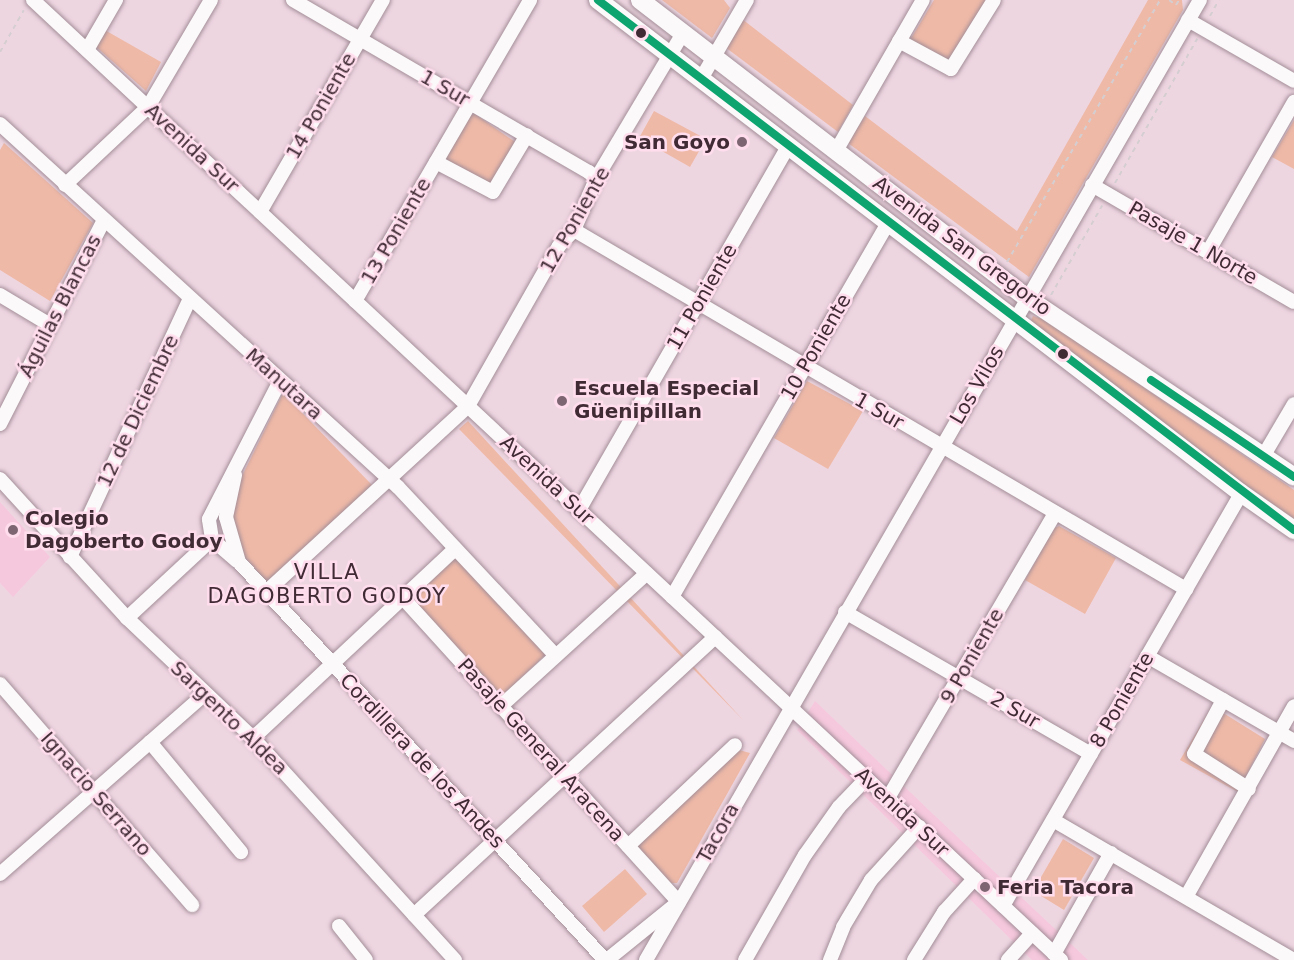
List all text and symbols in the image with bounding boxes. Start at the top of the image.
unlabelled marker [635,27,647,39]
street label: 14 Poniente [281,49,361,163]
street label: 1 Sur [416,64,474,112]
street label: Avenida Sur [140,98,244,198]
place label: San Goyo [624,130,730,154]
marker: San Goyo [735,135,749,149]
street label: 12 Poniente [535,163,615,277]
street label: Avenida San Gregorio [868,171,1056,321]
street label: 13 Poniente [356,174,436,288]
street label: Pasaje 1 Norte [1124,196,1262,290]
street label: Águilas Blancas [14,231,106,381]
street label: 11 Poniente [662,240,742,354]
street label: 10 Poniente [776,290,856,404]
street label: 12 de Diciembre [92,331,184,491]
street label: Los Vilos [945,341,1009,429]
street label: Manutara [241,343,327,425]
unlabelled marker [1057,348,1069,360]
place label: Escuela Especial Güenipillan [574,377,759,424]
street label: 1 Sur [850,387,908,435]
marker: Escuela Especial Güenipillan [555,394,569,408]
street label: Avenida Sur [495,430,599,530]
place label: Colegio Dagoberto Godoy [25,506,222,553]
marker: Colegio Dagoberto Godoy [6,523,20,537]
district label: VILLA DAGOBERTO GODOY [207,559,447,609]
street label: 9 Poniente [935,604,1009,708]
street label: 8 Poniente [1085,648,1159,752]
street label: Pasaje General Aracena [452,654,630,846]
street label: Sargento Aldea [165,656,293,780]
street label: Cordillera de los Andes [335,669,509,853]
street label: 2 Sur [986,686,1044,734]
street label: Ignacio Serrano [35,727,157,861]
street label: Avenida Sur [850,762,954,862]
street label: Tacora [692,799,744,867]
place label: Feria Tacora [997,875,1134,899]
marker: Feria Tacora [978,880,992,894]

